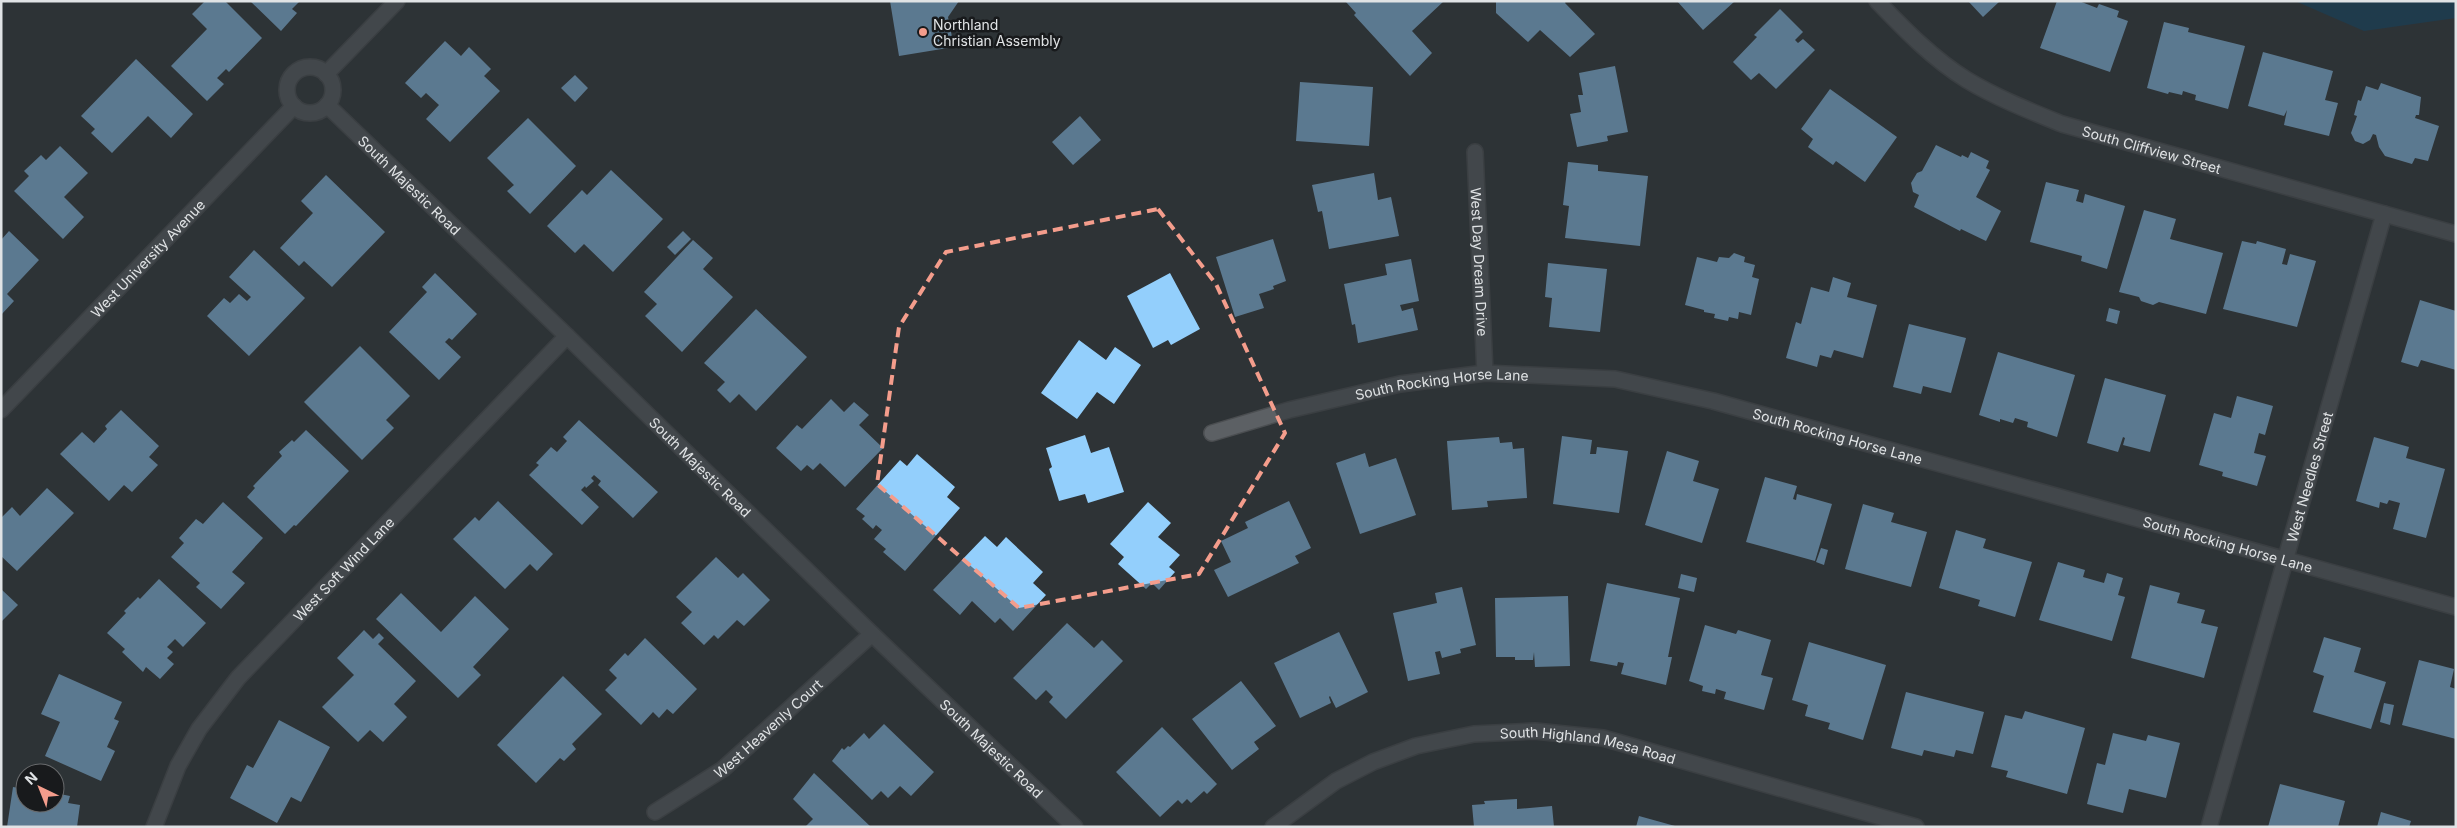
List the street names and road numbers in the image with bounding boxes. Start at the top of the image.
street label: South Cliffview Street [2080,122,2223,177]
street label: South Majestic Road [355,132,465,238]
street label: West Day Dream Drive [1468,187,1492,337]
street label: West University Avenue [87,196,208,321]
street label: South Rocking Horse Lane [1353,364,1529,403]
street label: South Rocking Horse Lane [1751,404,1924,467]
street label: West Needles Street [2282,409,2336,544]
street label: South Majestic Road [646,413,755,520]
street label: South Rocking Horse Lane [2141,512,2315,575]
street label: West Soft Wind Lane [289,513,397,624]
street label: West Heavenly Court [710,675,826,781]
street label: South Majestic Road [937,695,1047,801]
street label: South Highland Mesa Road [1499,722,1678,767]

